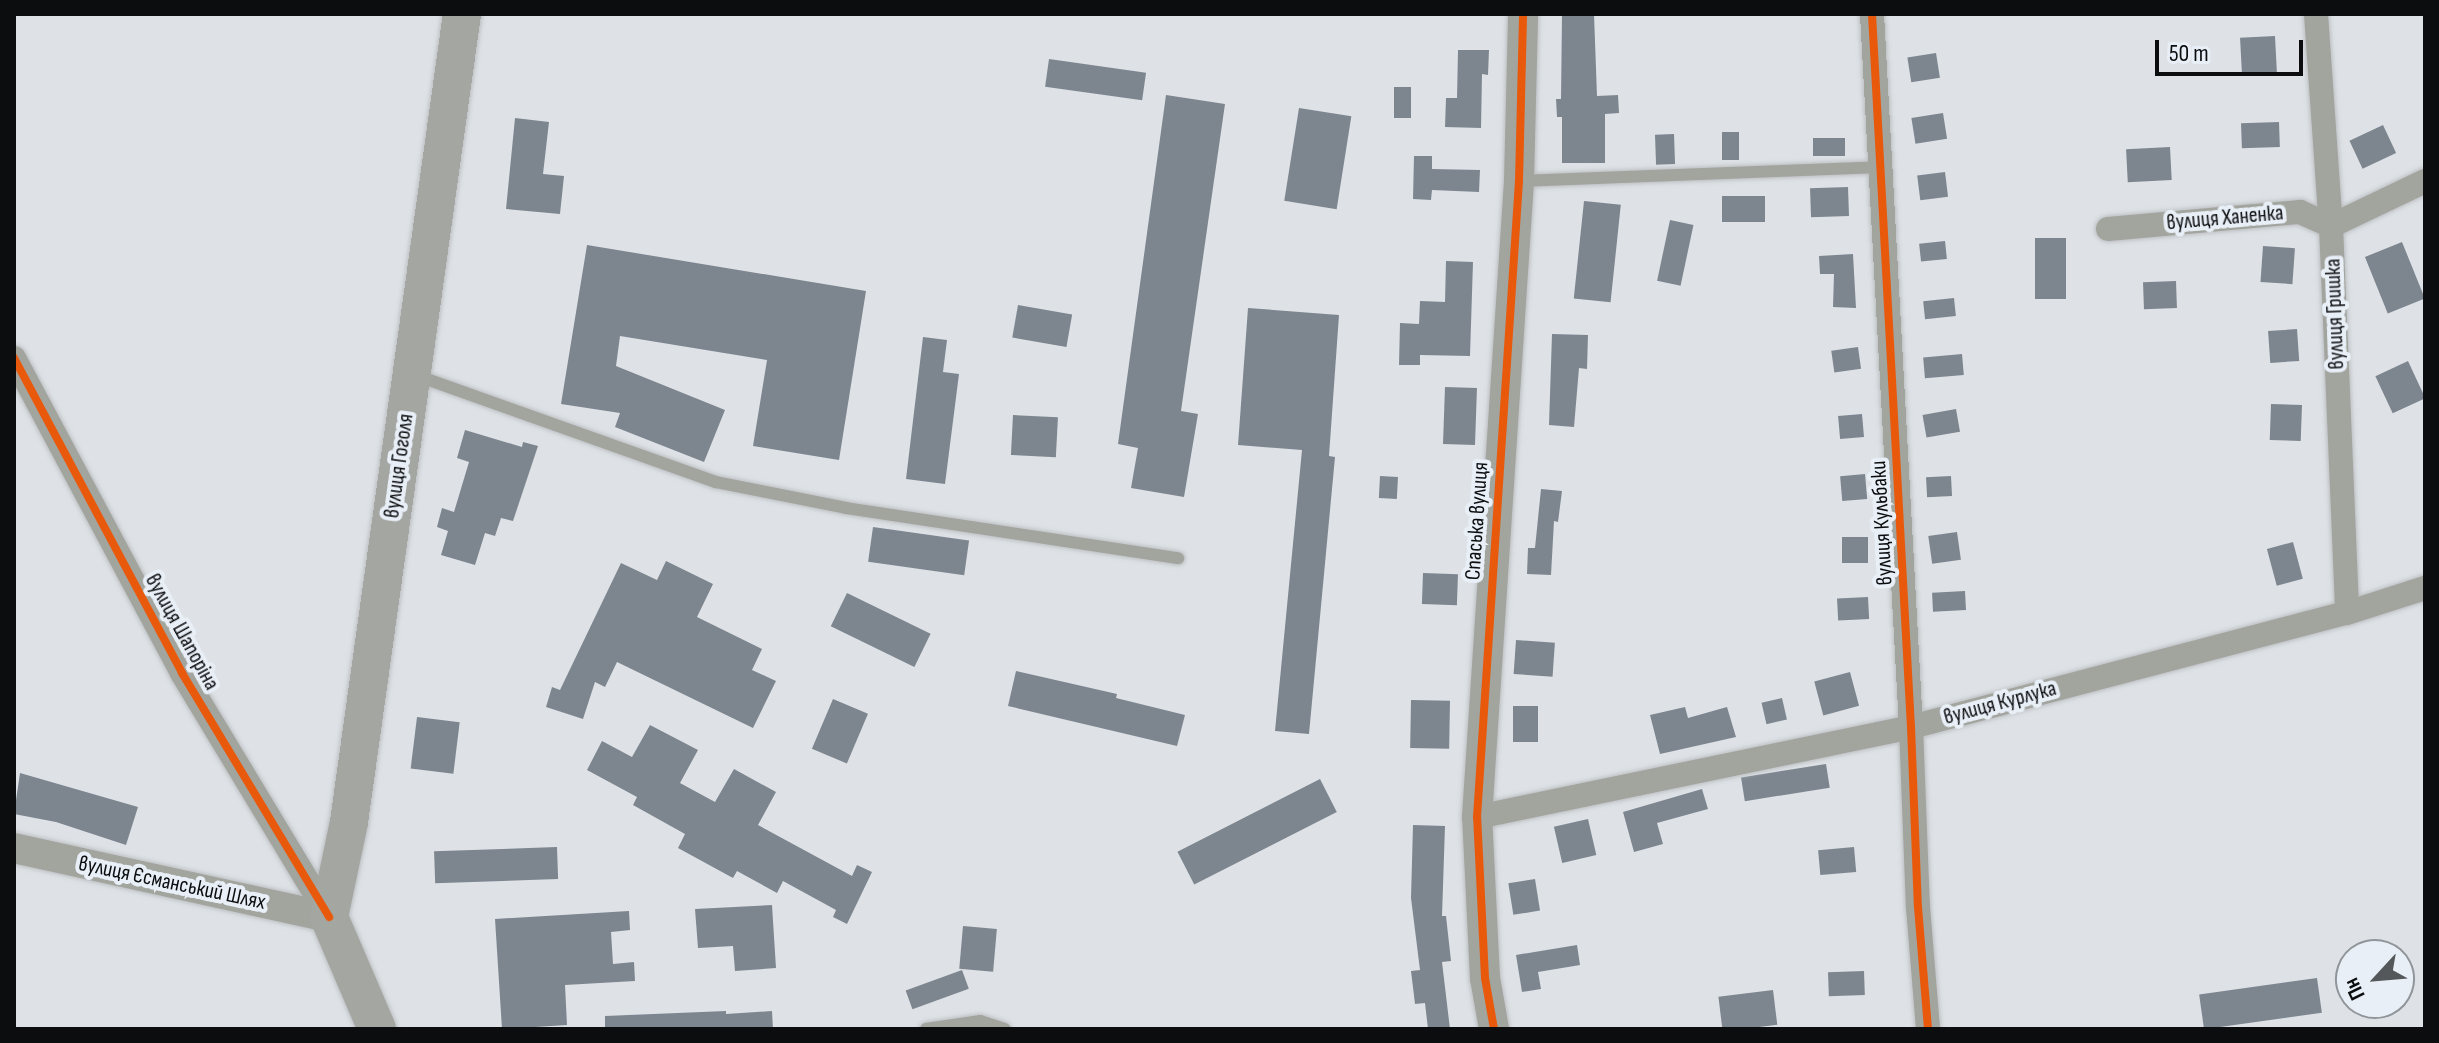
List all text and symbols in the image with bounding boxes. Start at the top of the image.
scale bar [2159,24,2307,74]
text: 50 m [2169,39,2209,68]
street label: вулиця Ханенка [2165,200,2285,236]
street label: вулиця Гришка [2320,258,2350,370]
street label: вулиця Гоголя [379,412,419,520]
street label: вулиця Кульбаки [1866,460,1898,586]
street label: Спаська вулиця [1460,461,1494,581]
street label: вулиця Шапоріна [139,569,225,695]
street label: вулиця Курлука [1941,675,2059,731]
street label: вулиця Єсманський Шлях [76,850,268,916]
north arrow [2335,939,2415,1019]
text: Пн [2338,973,2372,1004]

